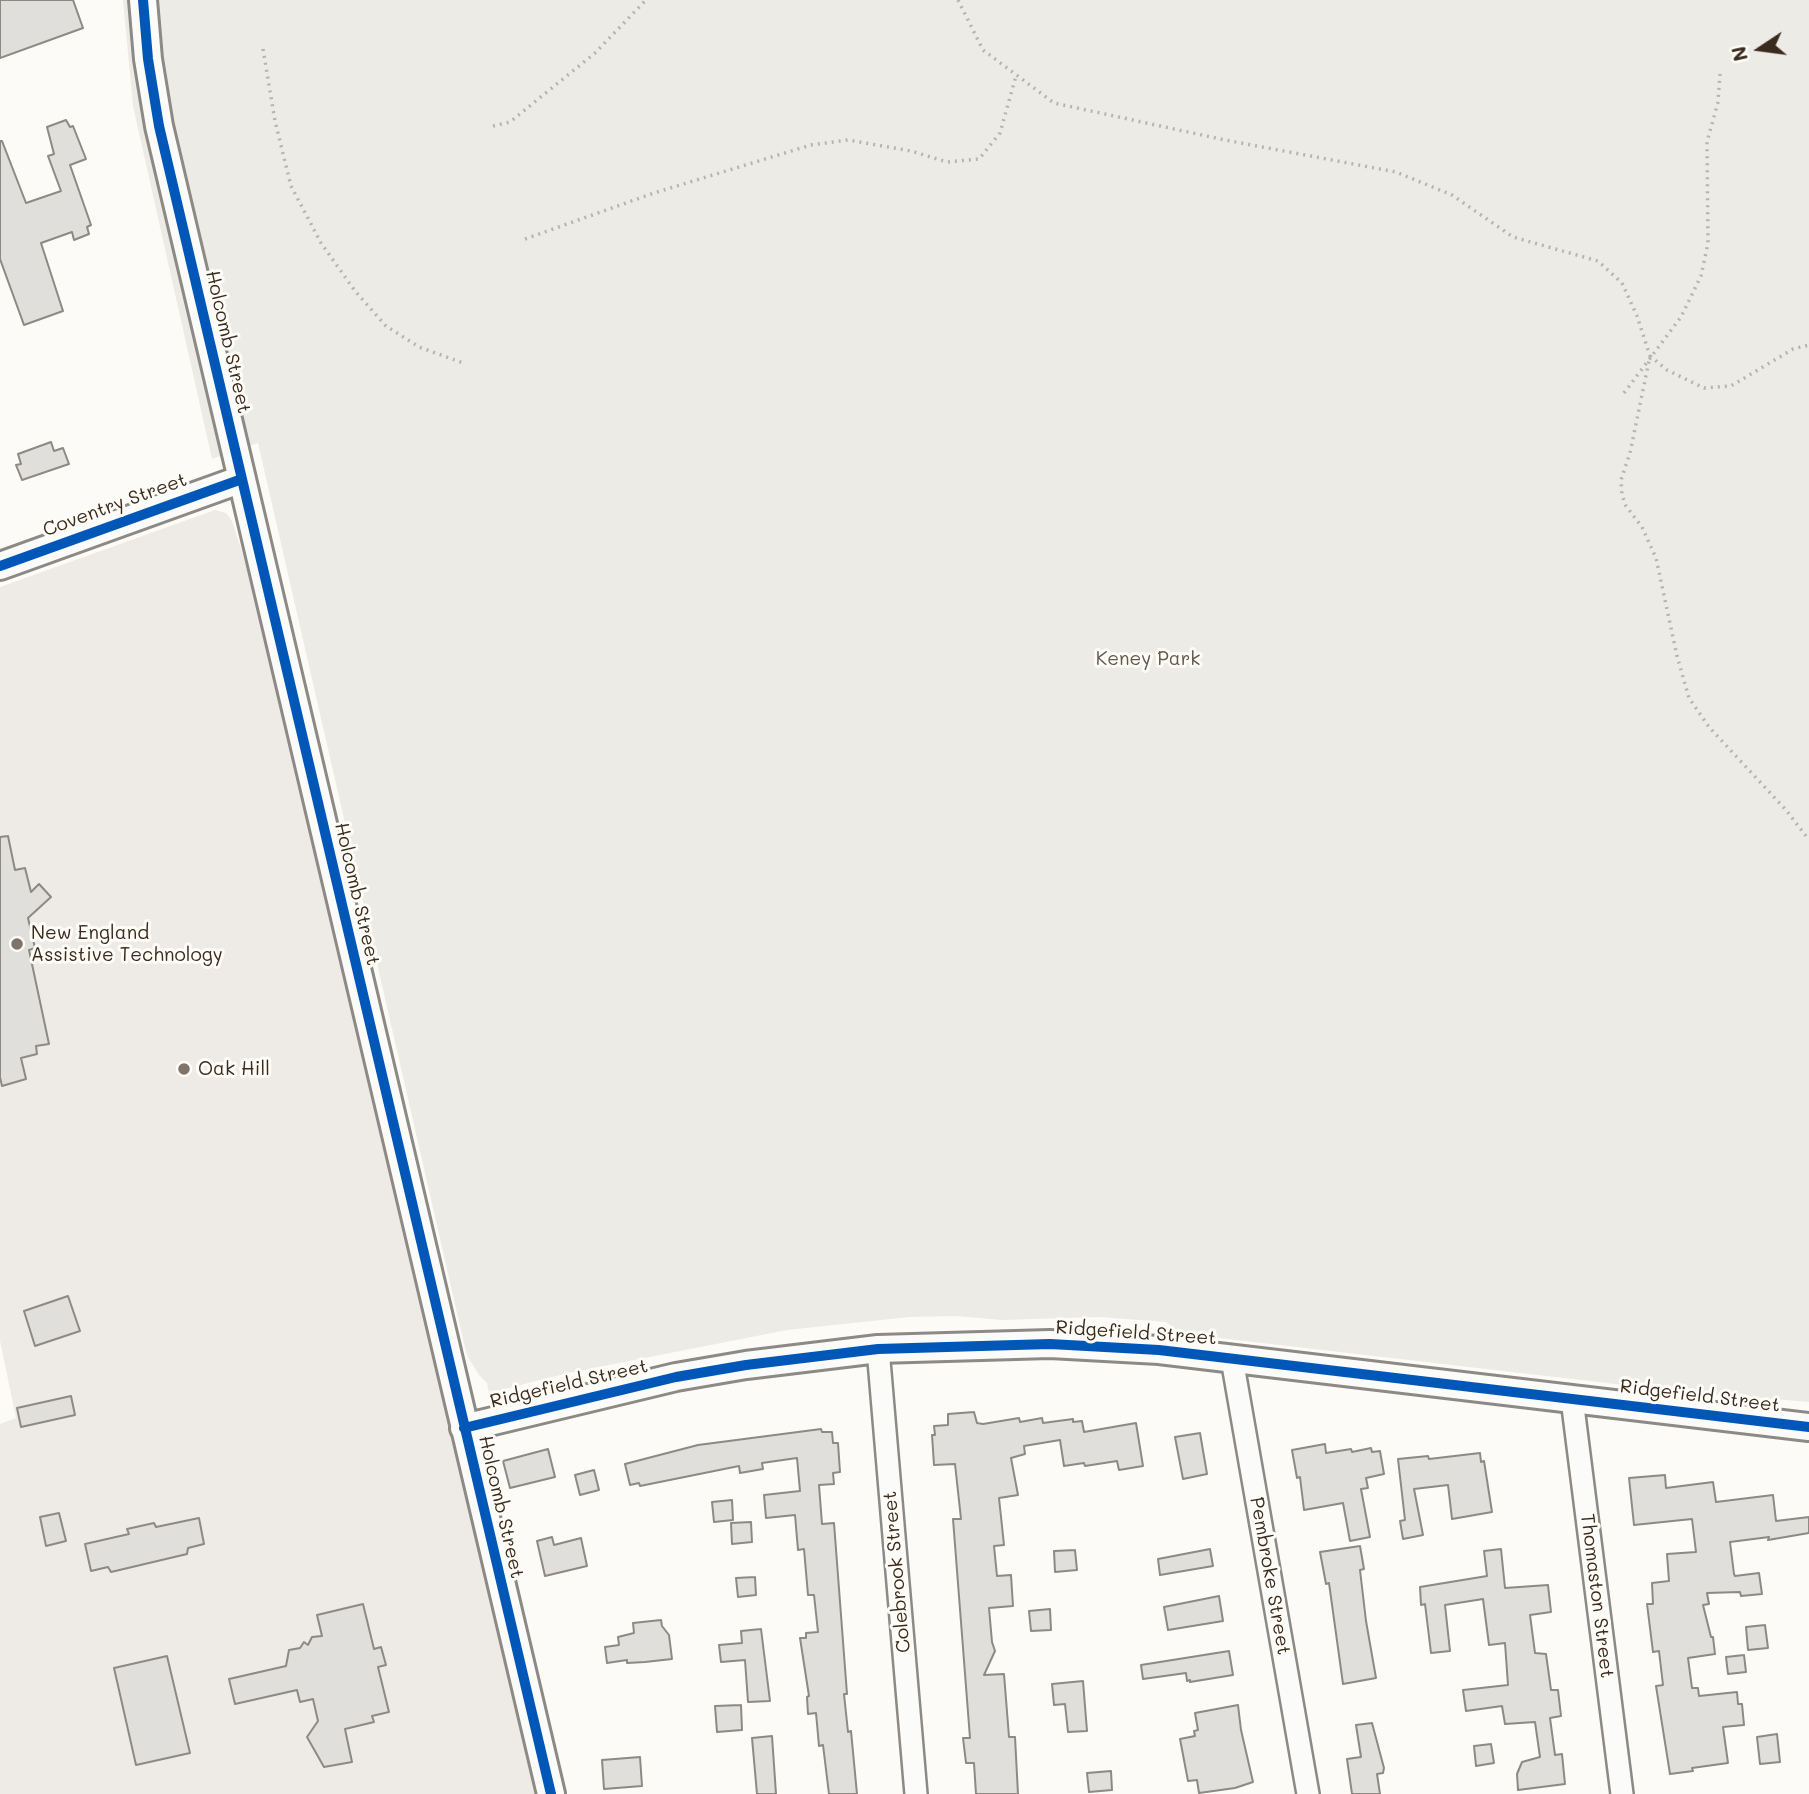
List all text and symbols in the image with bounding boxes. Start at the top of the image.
north arrow [1725,14,1795,84]
text: N [1725,44,1753,64]
street label: Holcomb Street [200,268,256,416]
street label: Coventry Street [40,468,190,542]
park label: Keney Park [1096,648,1200,670]
street label: Holcomb Street [329,820,385,968]
place label: New England Assistive Technology [31,922,223,966]
marker: New England Assistive Technology [9,936,25,952]
place label: Oak Hill [198,1058,270,1080]
marker: Oak Hill [176,1061,192,1077]
street label: Ridgefield Street [1055,1316,1217,1350]
street label: Ridgefield Street [488,1355,650,1413]
street label: Ridgefield Street [1619,1375,1781,1417]
street label: Holcomb Street [473,1433,529,1581]
street label: Colebrook Street [879,1490,915,1654]
street label: Pembroke Street [1245,1495,1295,1657]
street label: Thomaston Street [1576,1512,1618,1680]

